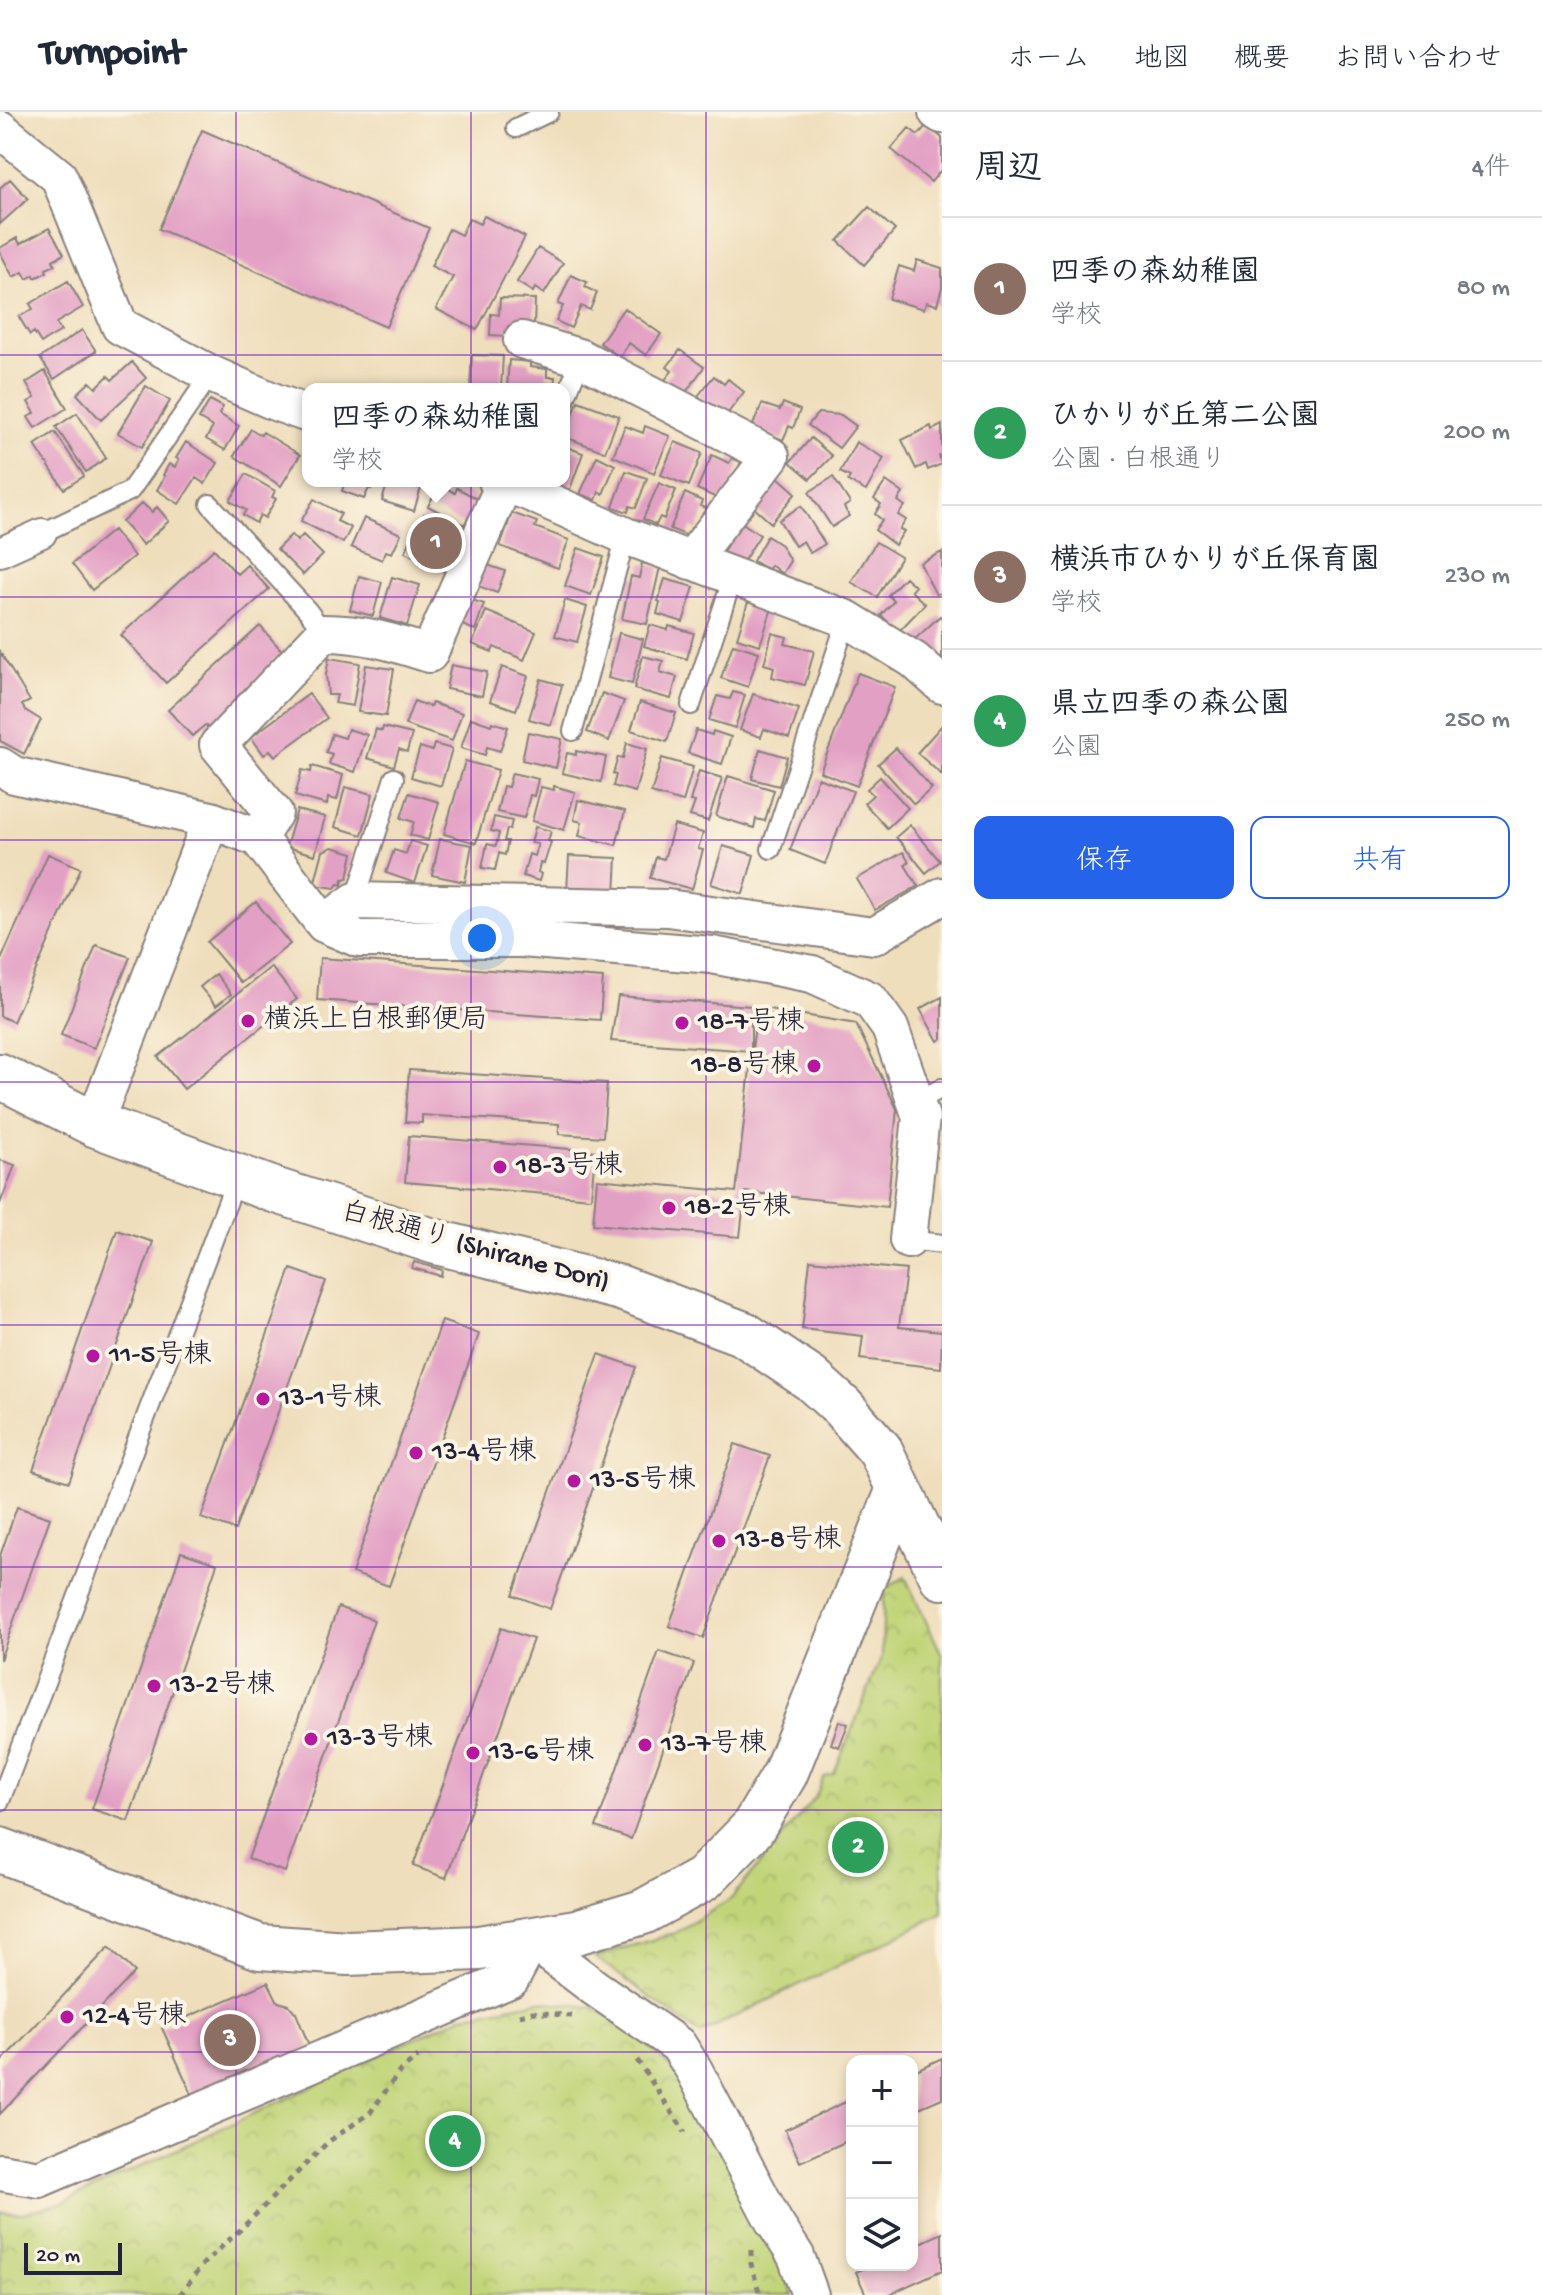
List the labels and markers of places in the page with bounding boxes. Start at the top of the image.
pin: 1 [410,513,462,573]
place label: 横浜上白根郵便局 [264,1004,488,1038]
place label: 18-7号棟 [697,1006,804,1040]
marker: 横浜上白根郵便局 [239,1012,257,1030]
marker: 18-7号棟 [673,1014,691,1032]
place label: 18-8号棟 [690,1049,798,1083]
marker: 18-8号棟 [805,1057,823,1075]
place label: 18-3号棟 [515,1150,622,1184]
marker: 18-3号棟 [491,1158,509,1176]
place label: 18-2号棟 [684,1191,790,1225]
marker: 18-2号棟 [660,1199,678,1217]
place label: 11-5号棟 [108,1339,211,1373]
marker: 11-5号棟 [84,1347,102,1365]
place label: 13-1号棟 [278,1382,381,1416]
marker: 13-1号棟 [254,1390,272,1408]
place label: 13-4号棟 [431,1436,536,1470]
marker: 13-4号棟 [407,1444,425,1462]
place label: 13-5号棟 [589,1464,695,1498]
marker: 13-5号棟 [565,1472,583,1490]
place label: 13-8号棟 [734,1524,841,1558]
marker: 13-8号棟 [710,1532,728,1550]
place label: 13-2号棟 [169,1669,274,1703]
marker: 13-2号棟 [145,1677,163,1695]
place label: 13-3号棟 [326,1722,432,1756]
place label: 13-7号棟 [660,1728,766,1762]
marker: 13-3号棟 [302,1730,320,1748]
place label: 13-6号棟 [488,1736,594,1770]
marker: 13-7号棟 [636,1736,654,1754]
marker: 13-6号棟 [464,1744,482,1762]
pin: 2 [832,1817,884,1877]
place label: 12-4号棟 [82,2000,186,2034]
marker: 12-4号棟 [58,2008,76,2026]
pin: 3 [204,2010,256,2070]
pin: 4 [429,2111,481,2171]

